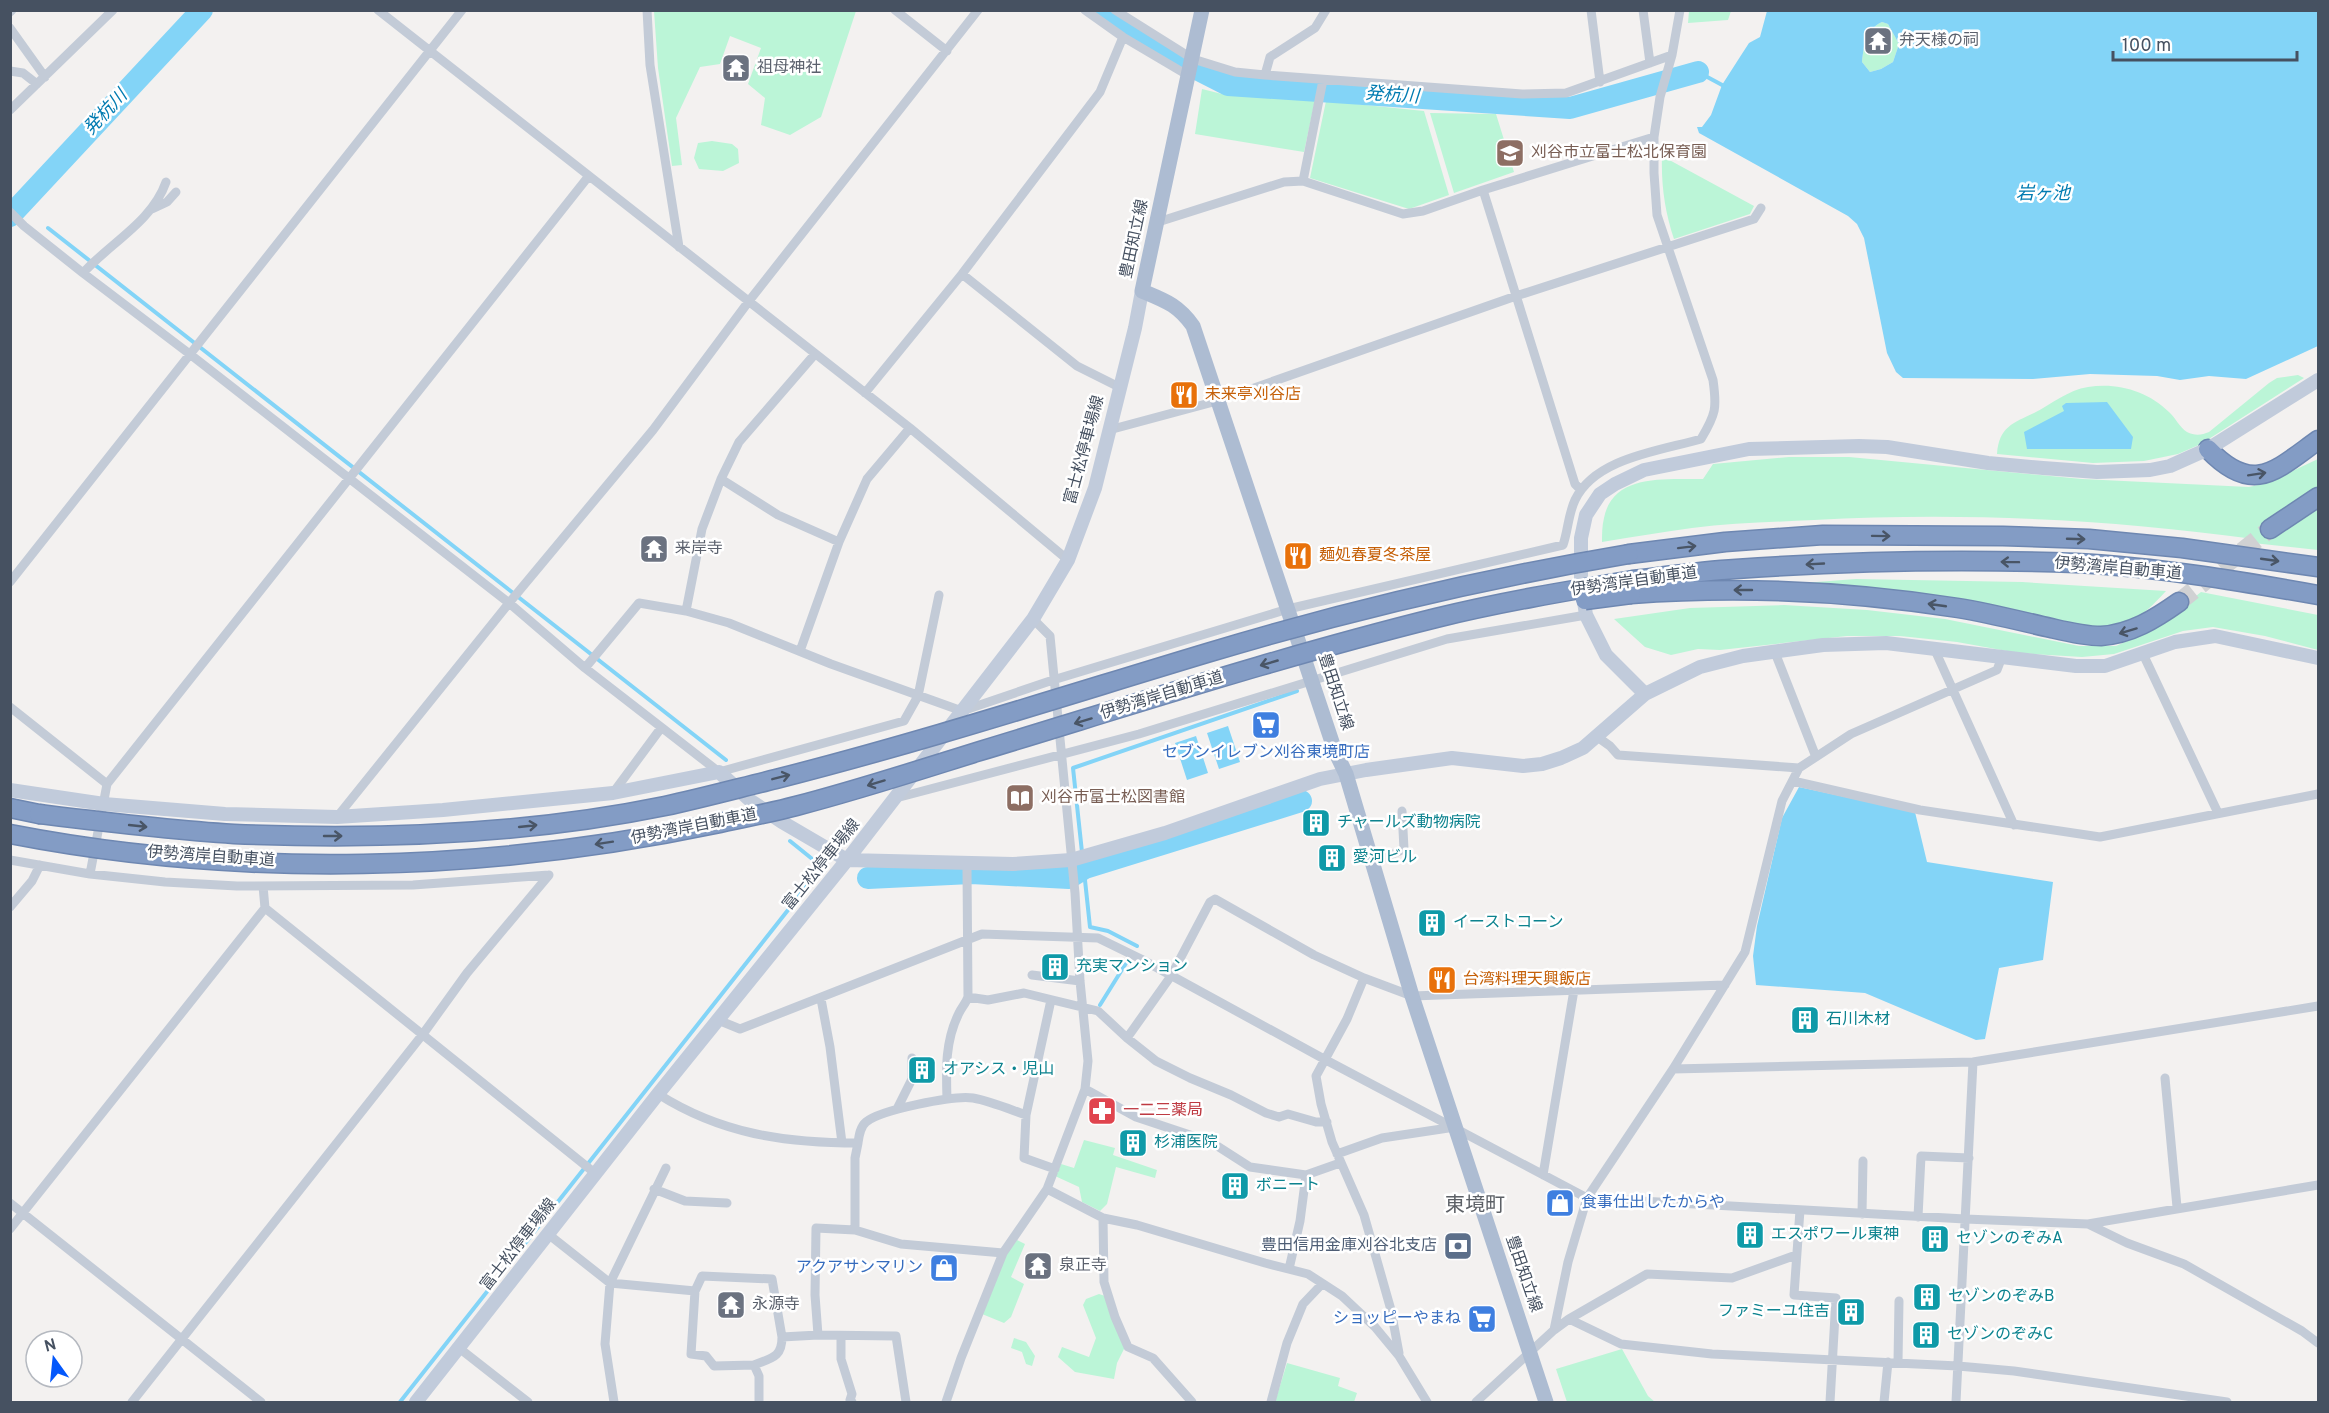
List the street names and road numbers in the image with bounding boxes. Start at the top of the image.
street label: 豊田知立線 [1117,198,1153,280]
street label: 富士松停車場線 [1061,393,1109,507]
street label: 伊勢湾岸自動車道 [2053,553,2183,585]
street label: 伊勢湾岸自動車道 [1569,563,1699,601]
street label: 豊田知立線 [1313,651,1357,733]
street label: 伊勢湾岸自動車道 [1098,668,1226,724]
street label: 伊勢湾岸自動車道 [629,805,759,849]
street label: 富士松停車場線 [779,815,865,915]
street label: 伊勢湾岸自動車道 [146,843,276,871]
street label: 富士松停車場線 [477,1195,561,1295]
street label: 豊田知立線 [1501,1233,1545,1315]

